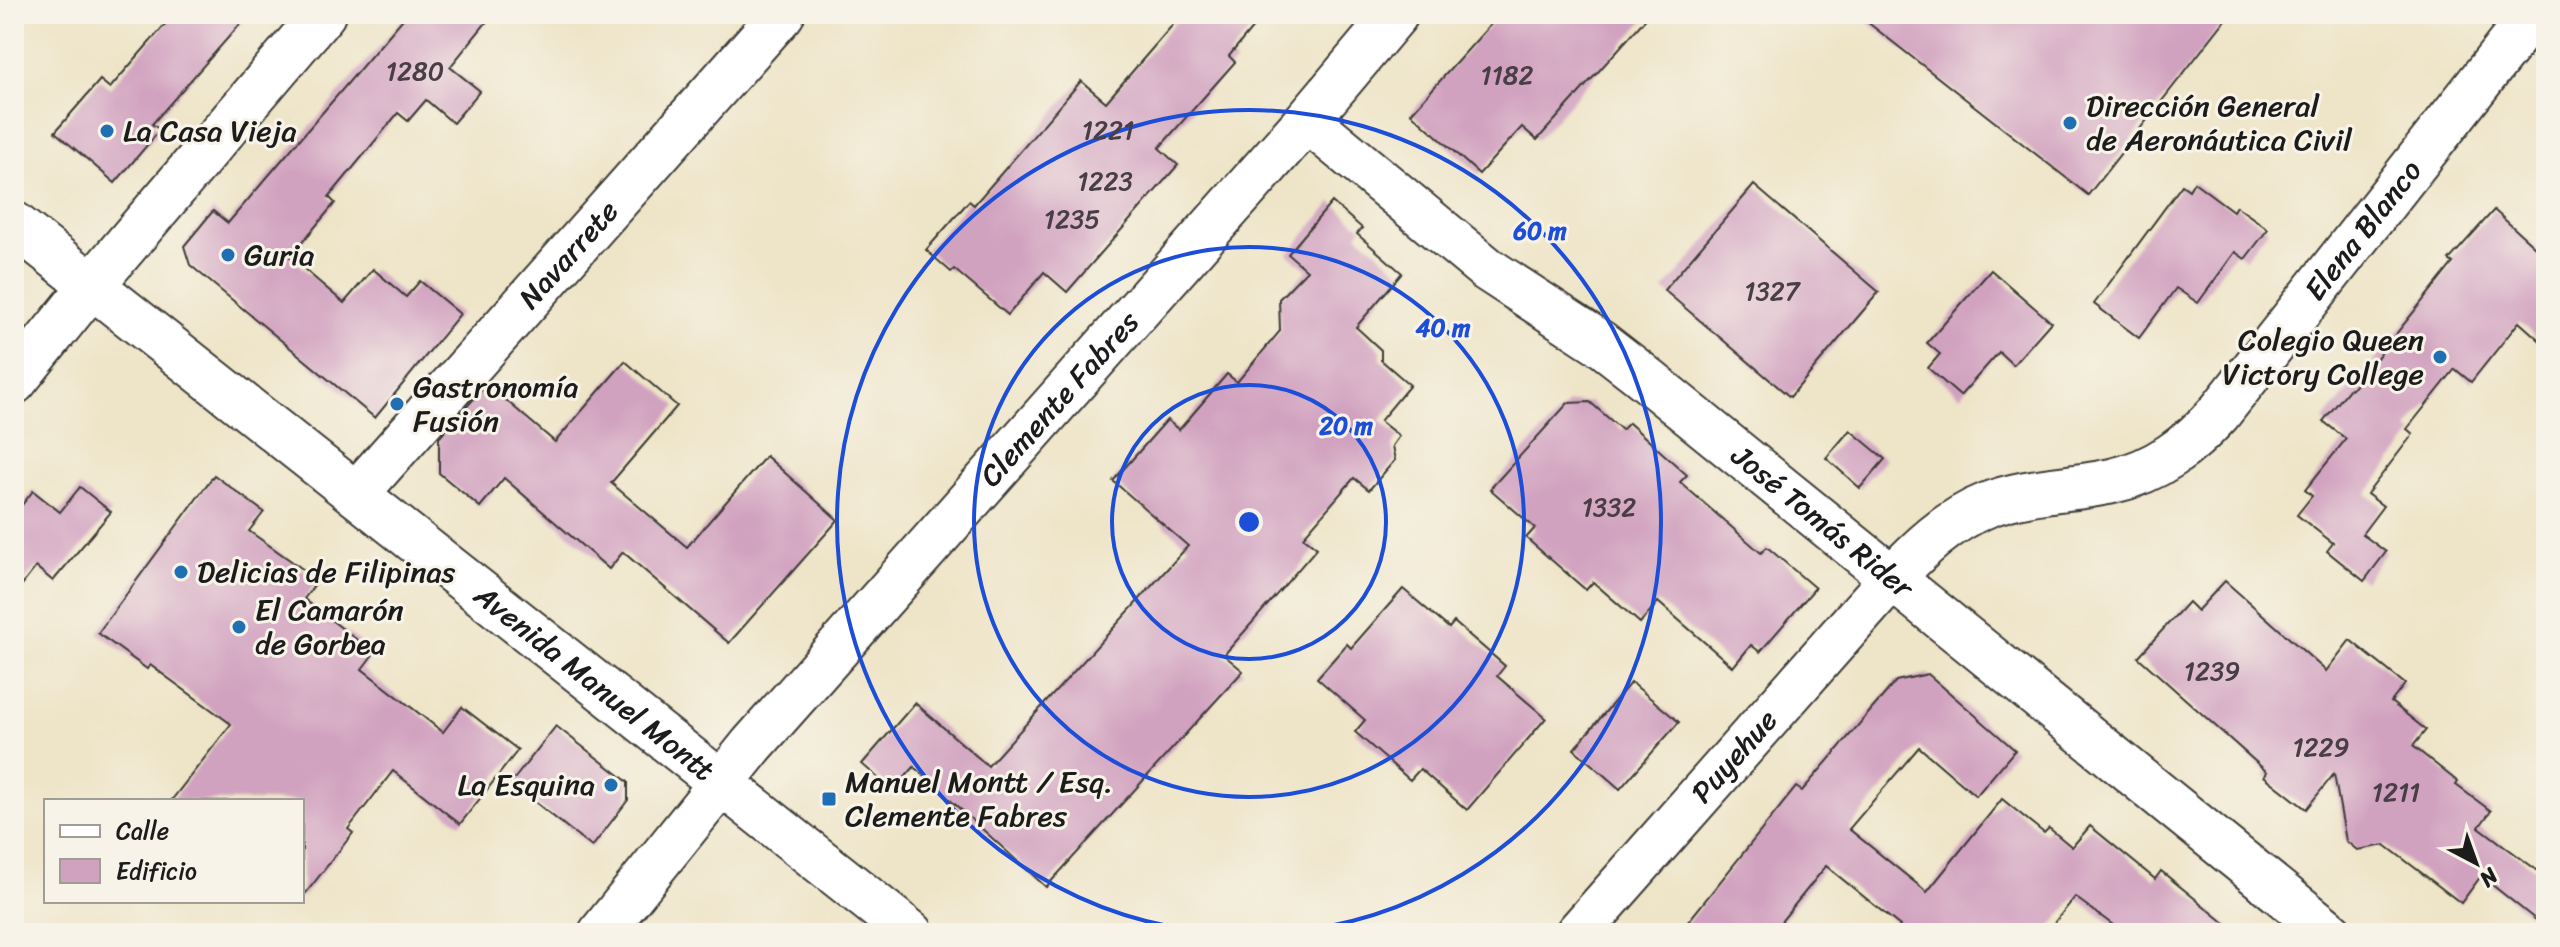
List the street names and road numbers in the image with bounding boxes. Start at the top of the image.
street label: Elena Blanco [2290,147,2436,313]
street label: Navarrete [504,187,633,322]
street label: Clemente Fabres [965,298,1153,500]
street label: José Tomás Rider [1718,430,1927,614]
street label: Avenida Manuel Montt [461,569,727,796]
street label: Puyehue [1677,696,1792,816]

